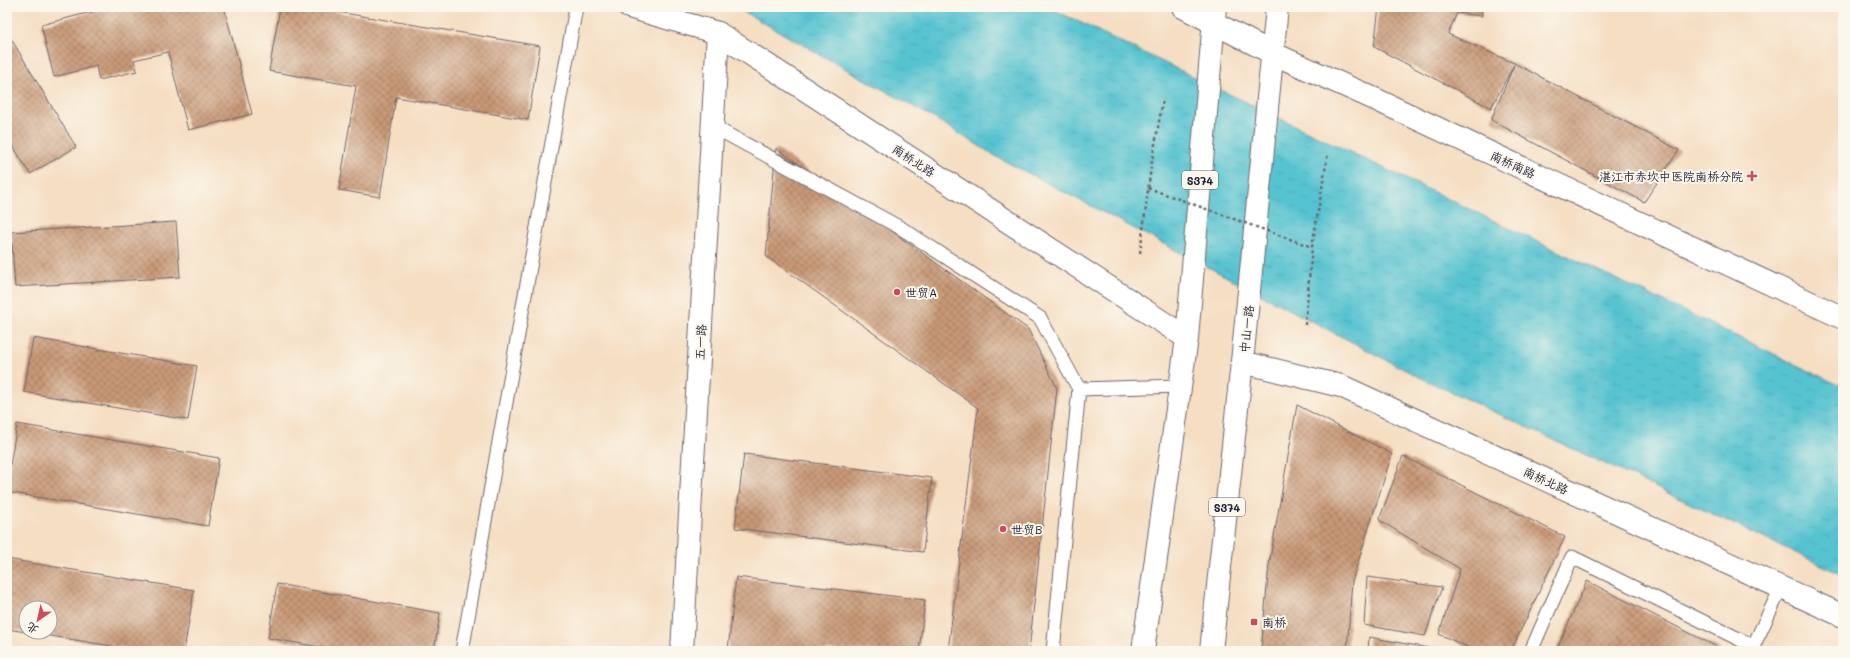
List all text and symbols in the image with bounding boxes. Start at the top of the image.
street label: 南桥北路 [890,140,938,180]
street label: 南桥南路 [1488,147,1538,181]
place label: 湛江市赤坎中医院南桥分院 [1599,168,1743,184]
marker: 湛江市赤坎中医院南桥分院 [1746,170,1758,182]
road number: S374 [1182,171,1218,189]
place label: 世贸A [905,284,937,300]
marker: 世贸A [892,287,902,297]
street label: 中山一路 [1236,304,1256,354]
street label: 五一路 [691,324,709,360]
street label: 南桥北路 [1521,463,1571,497]
road number: S374 [1209,498,1245,516]
place label: 世贸B [1011,521,1042,537]
marker: 世贸B [998,524,1008,534]
north arrow [18,600,58,640]
place label: 南桥 [1262,614,1287,630]
marker: 南桥 [1249,617,1259,627]
text: 北 [23,619,41,638]

